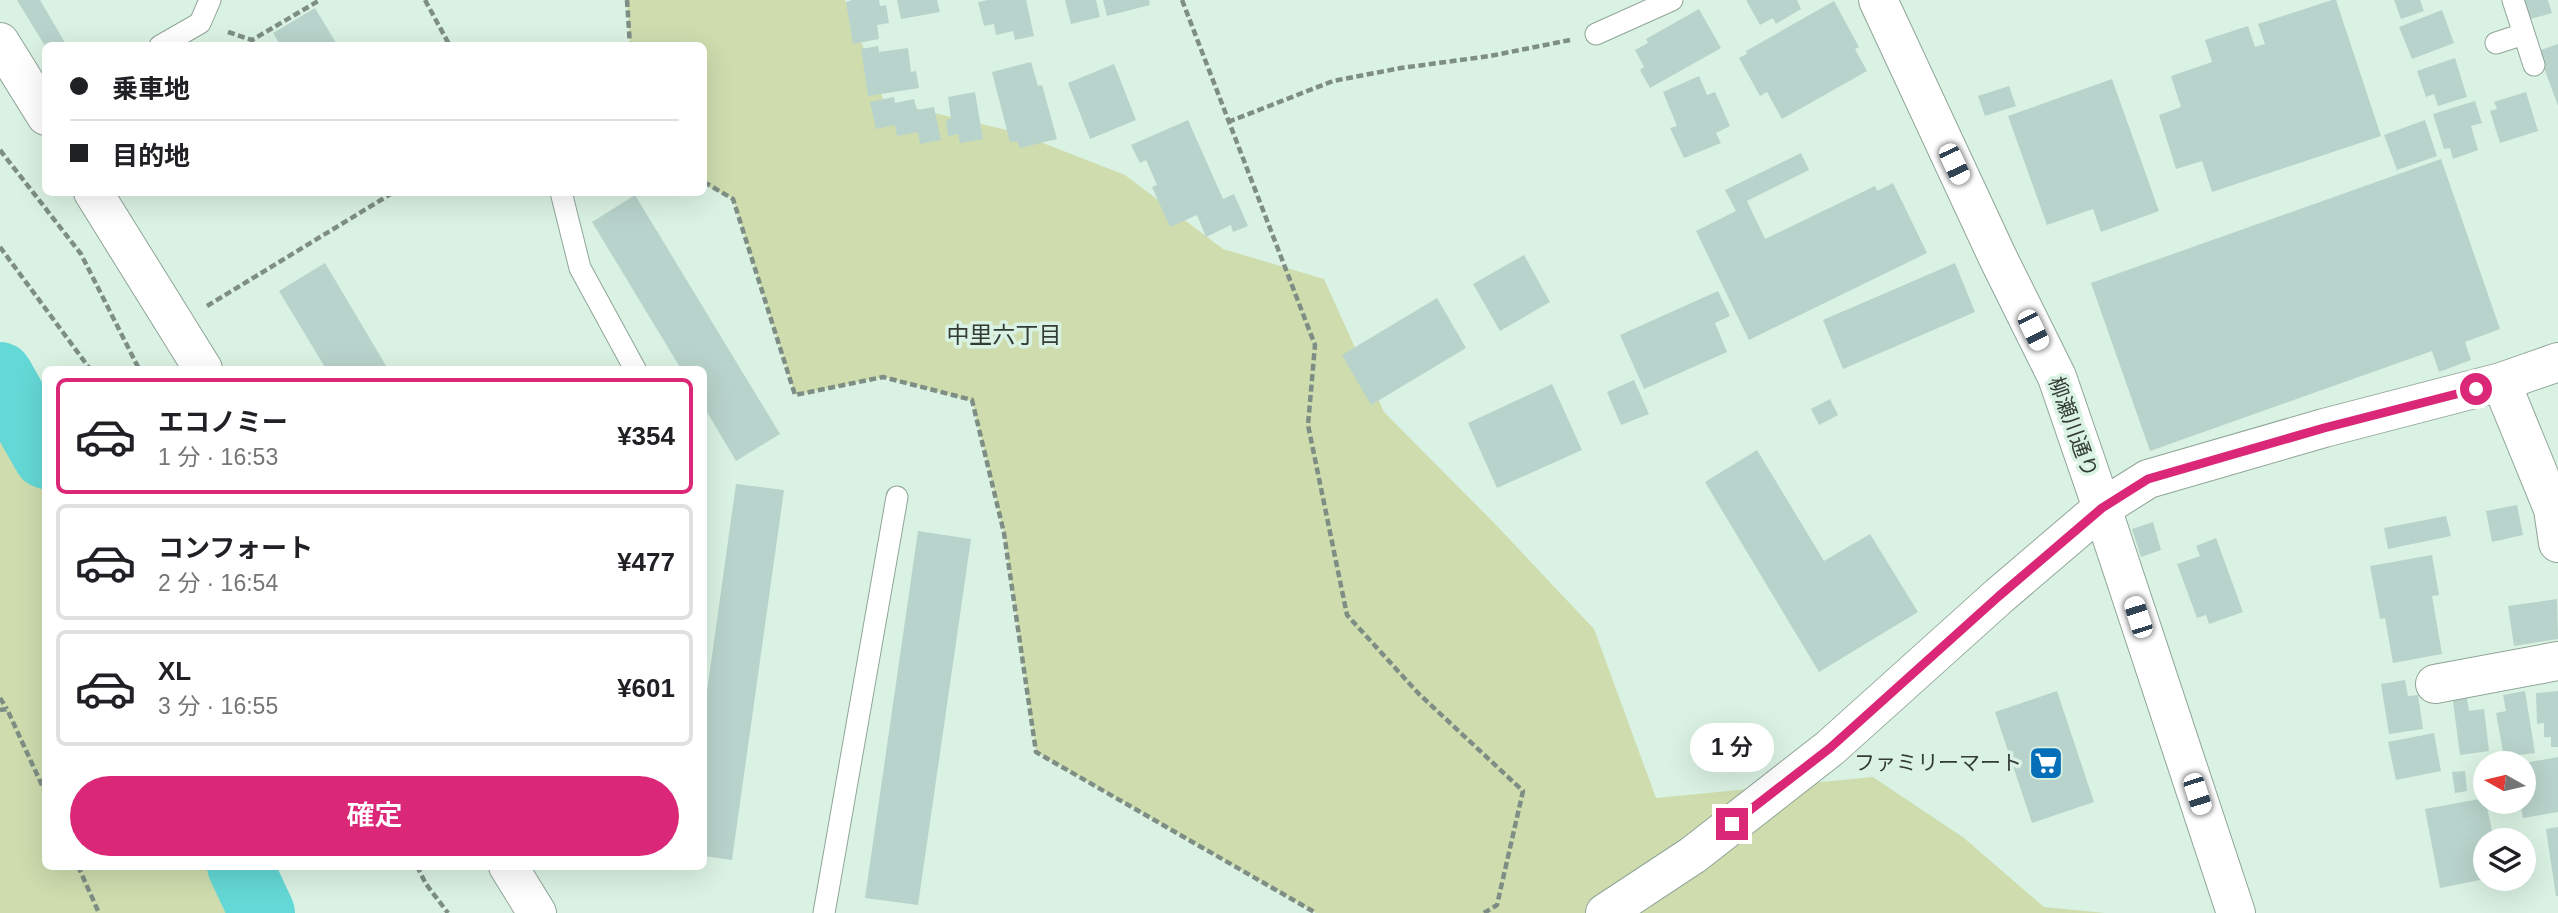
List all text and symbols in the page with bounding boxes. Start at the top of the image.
text: 乗車地 [112,74,190,104]
text: 目的地 [112,141,190,171]
car [1936,141,1973,187]
car [2015,307,2052,353]
district label: 中里六丁目 [947,322,1062,348]
route start [2460,373,2492,405]
street label: 柳瀬川通り [2045,374,2102,480]
icon: car [74,405,137,468]
text: エコノミー [158,407,288,437]
text: ¥354 [617,421,675,451]
text: 1 分 · 16:53 [158,444,278,470]
icon: car [74,531,137,594]
text: コンフォート [158,533,313,563]
text: ¥477 [617,547,675,577]
text: 2 分 · 16:54 [158,570,278,596]
car [2122,594,2155,640]
text: XL [158,656,191,686]
icon: car [74,657,137,720]
text: ¥601 [617,673,675,703]
text: 3 分 · 16:55 [158,693,278,719]
callout: 1 分 [1690,722,1774,772]
text: 1 分 [1711,734,1753,760]
supermarket icon: ファミリーマート [2027,744,2065,782]
place label: ファミリーマート [1854,751,2022,774]
north arrow [2473,751,2536,814]
map controls [2473,751,2536,891]
car [2181,771,2214,817]
button: 確定 [70,776,679,856]
route end [1716,808,1748,840]
button: layers [2473,828,2536,891]

